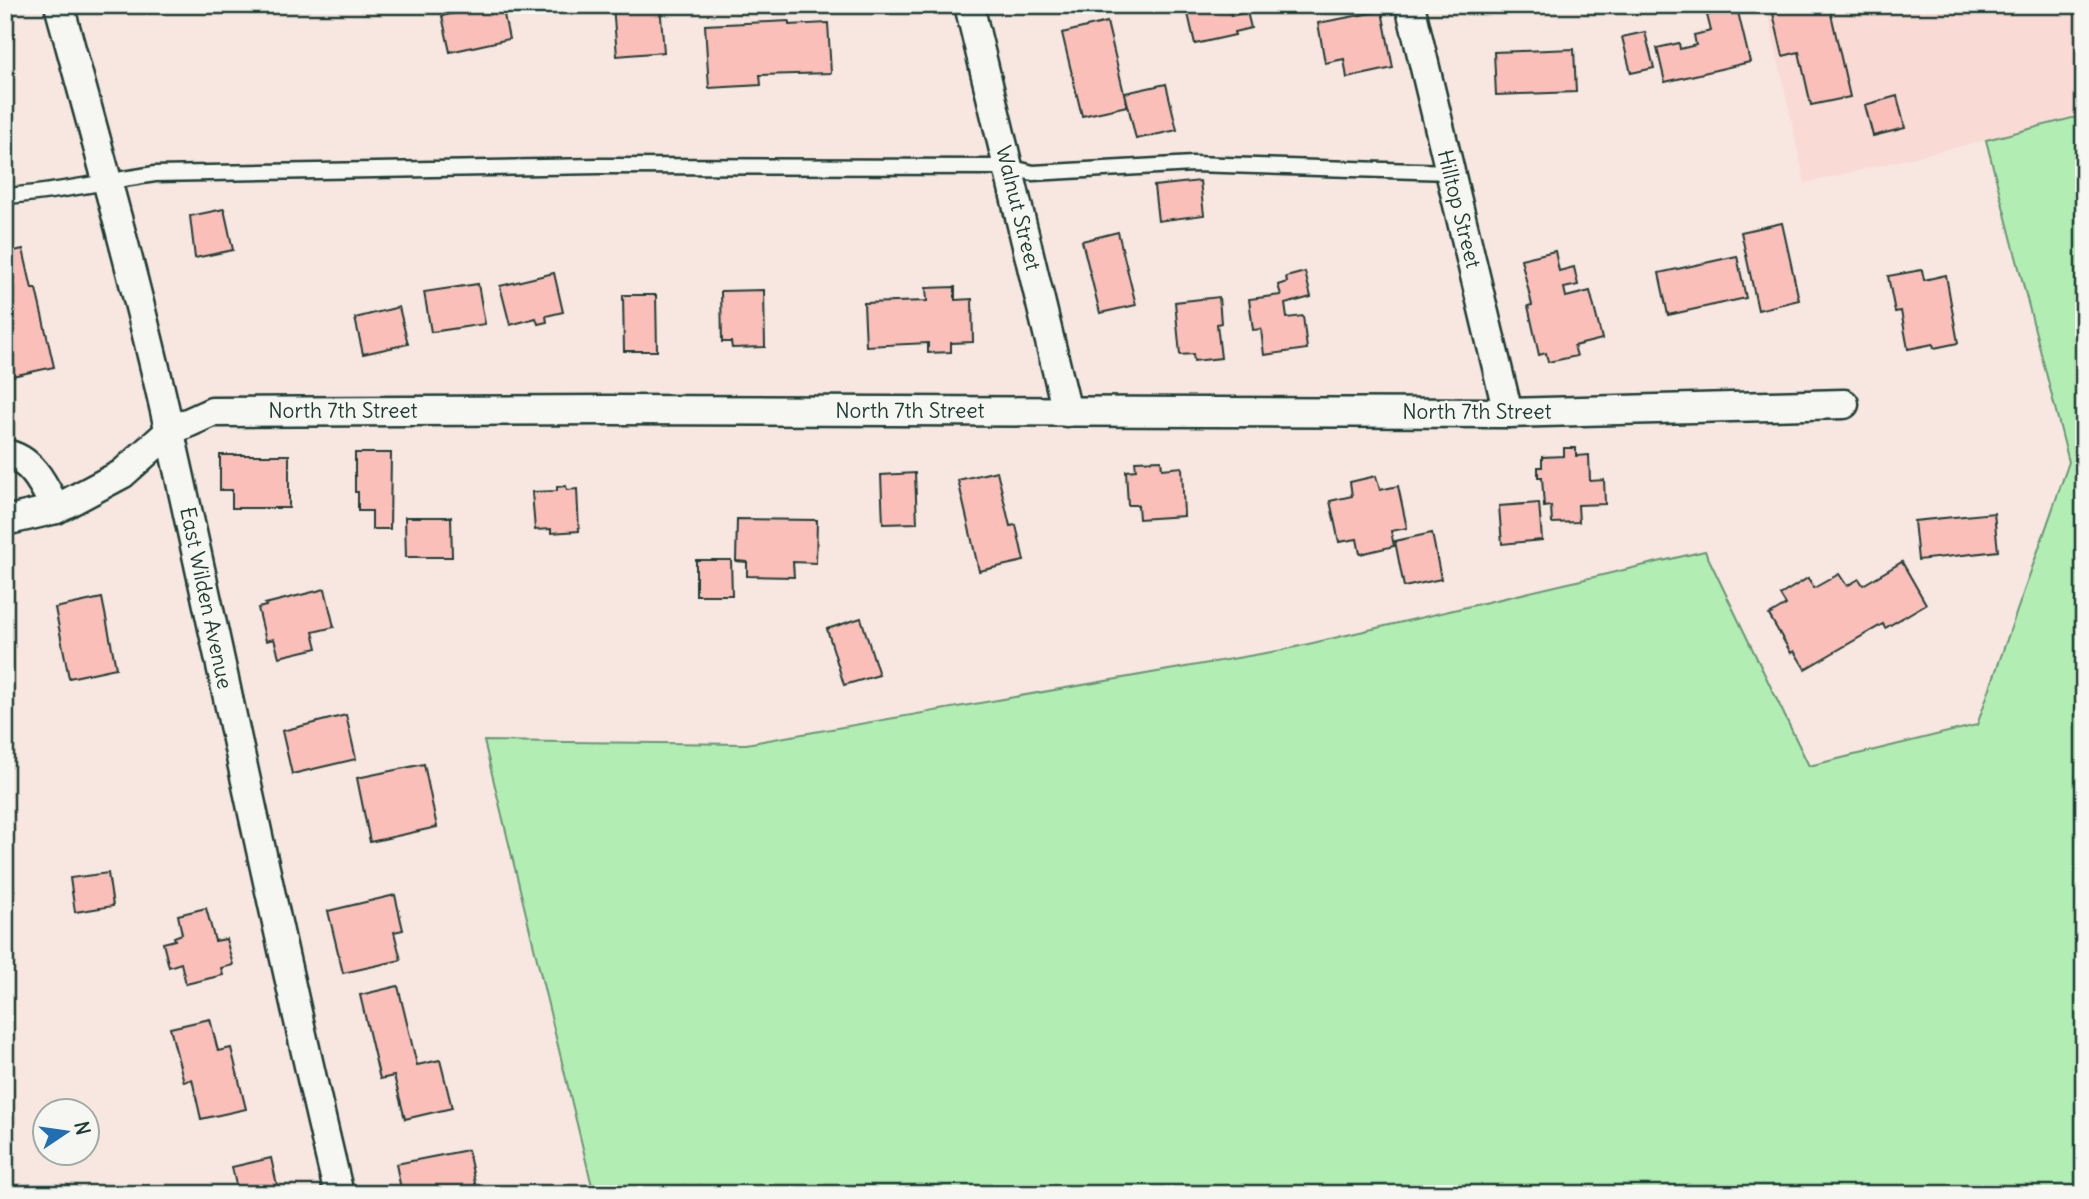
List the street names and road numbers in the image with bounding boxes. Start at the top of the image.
street label: Walnut Street [990,143,1047,273]
street label: Hilltop Street [1432,147,1487,271]
street label: North 7th Street [268,397,418,424]
street label: North 7th Street [835,397,985,424]
street label: North 7th Street [1402,398,1552,425]
street label: East Wilden Avenue [174,504,239,691]

